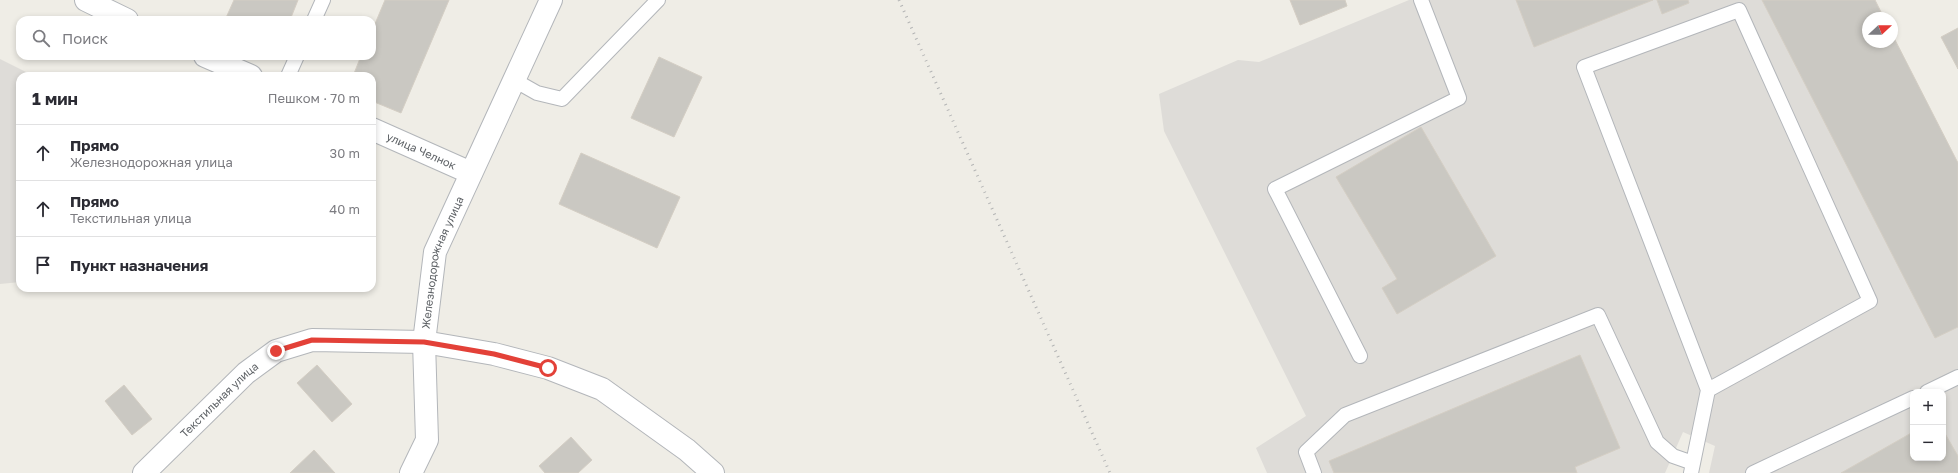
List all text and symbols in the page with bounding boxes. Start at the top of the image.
north arrow [1862,12,1898,48]
search box [16,16,376,60]
icon: search [30,27,52,49]
text: Поиск [62,29,108,47]
text: 1 мин [32,88,78,109]
text: Пешком · 70 m [268,90,360,106]
street label: улица Челнок [385,129,459,172]
text: Прямо [70,136,119,154]
icon: ahead [32,142,54,164]
text: 30 m [330,145,360,161]
text: Железнодорожная улица [70,154,233,170]
text: Прямо [70,192,119,210]
street label: Железнодорожная улица [419,194,466,330]
icon: ahead [32,198,54,220]
text: 40 m [329,201,360,217]
text: Текстильная улица [70,210,192,226]
icon: arrive [32,254,54,276]
text: Пункт назначения [70,256,208,274]
route end [267,342,285,360]
street label: Текстильная улица [177,359,261,440]
route start [539,359,557,377]
map controls [1910,389,1946,461]
button: + [1910,389,1946,425]
button: − [1910,425,1946,461]

